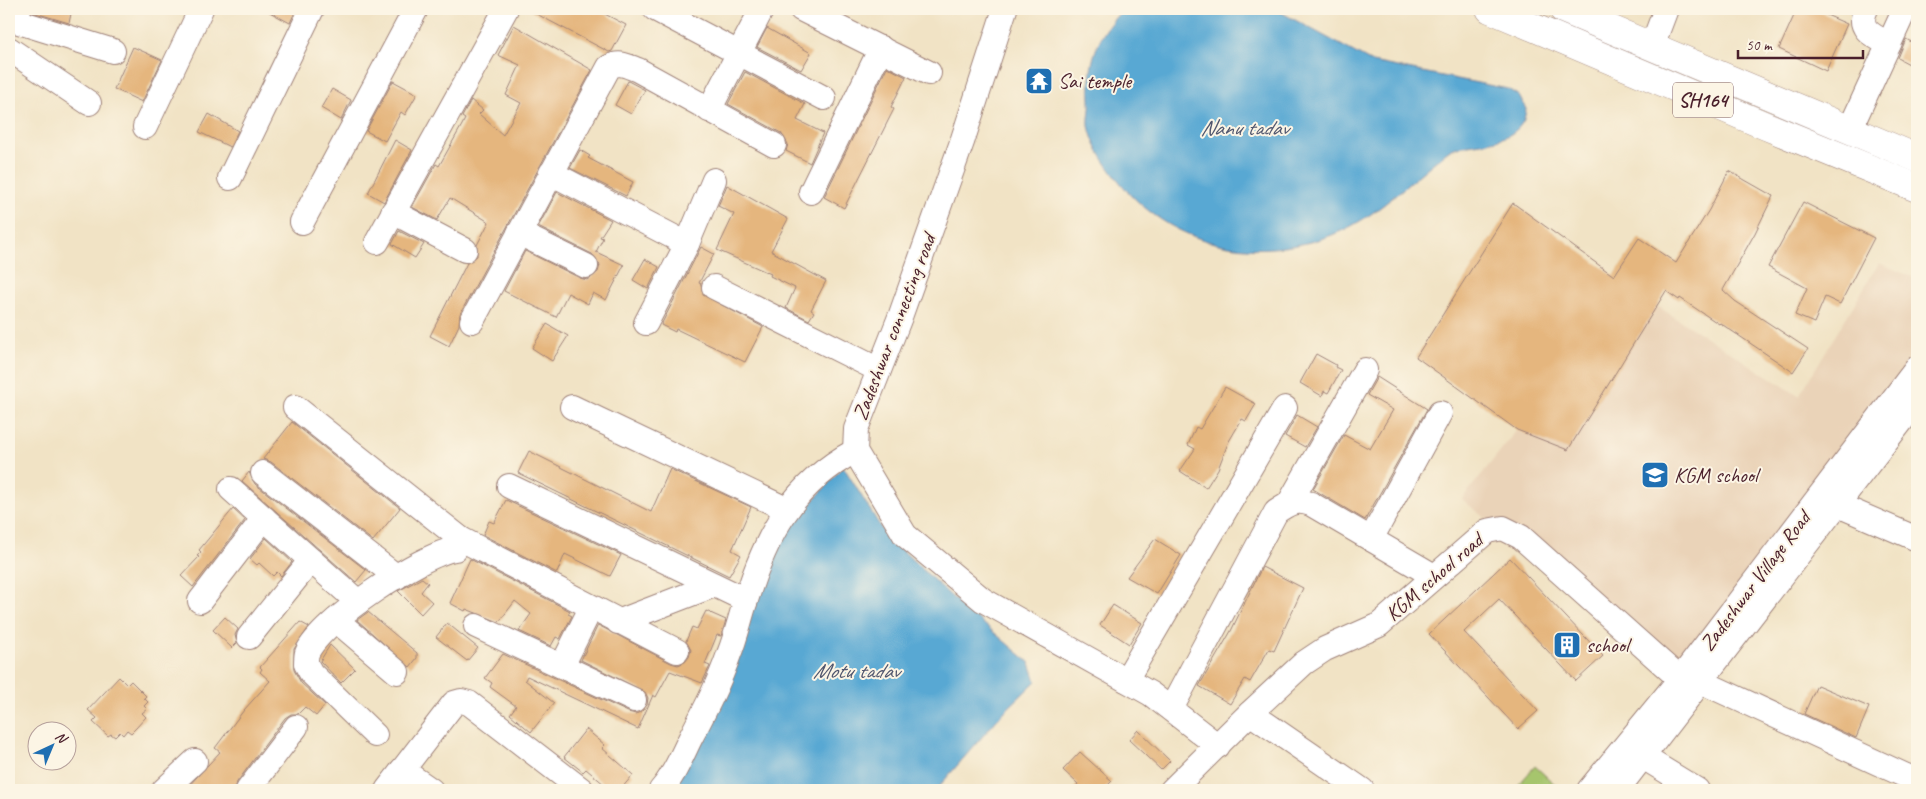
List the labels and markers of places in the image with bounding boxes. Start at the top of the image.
temple icon: Sai temple [1024,66,1054,96]
place label: Sai temple [1058,68,1133,94]
school or university icon: KGM school [1640,460,1670,490]
place label: KGM school [1674,462,1761,488]
building icon: school [1552,630,1582,660]
place label: school [1586,632,1632,658]

